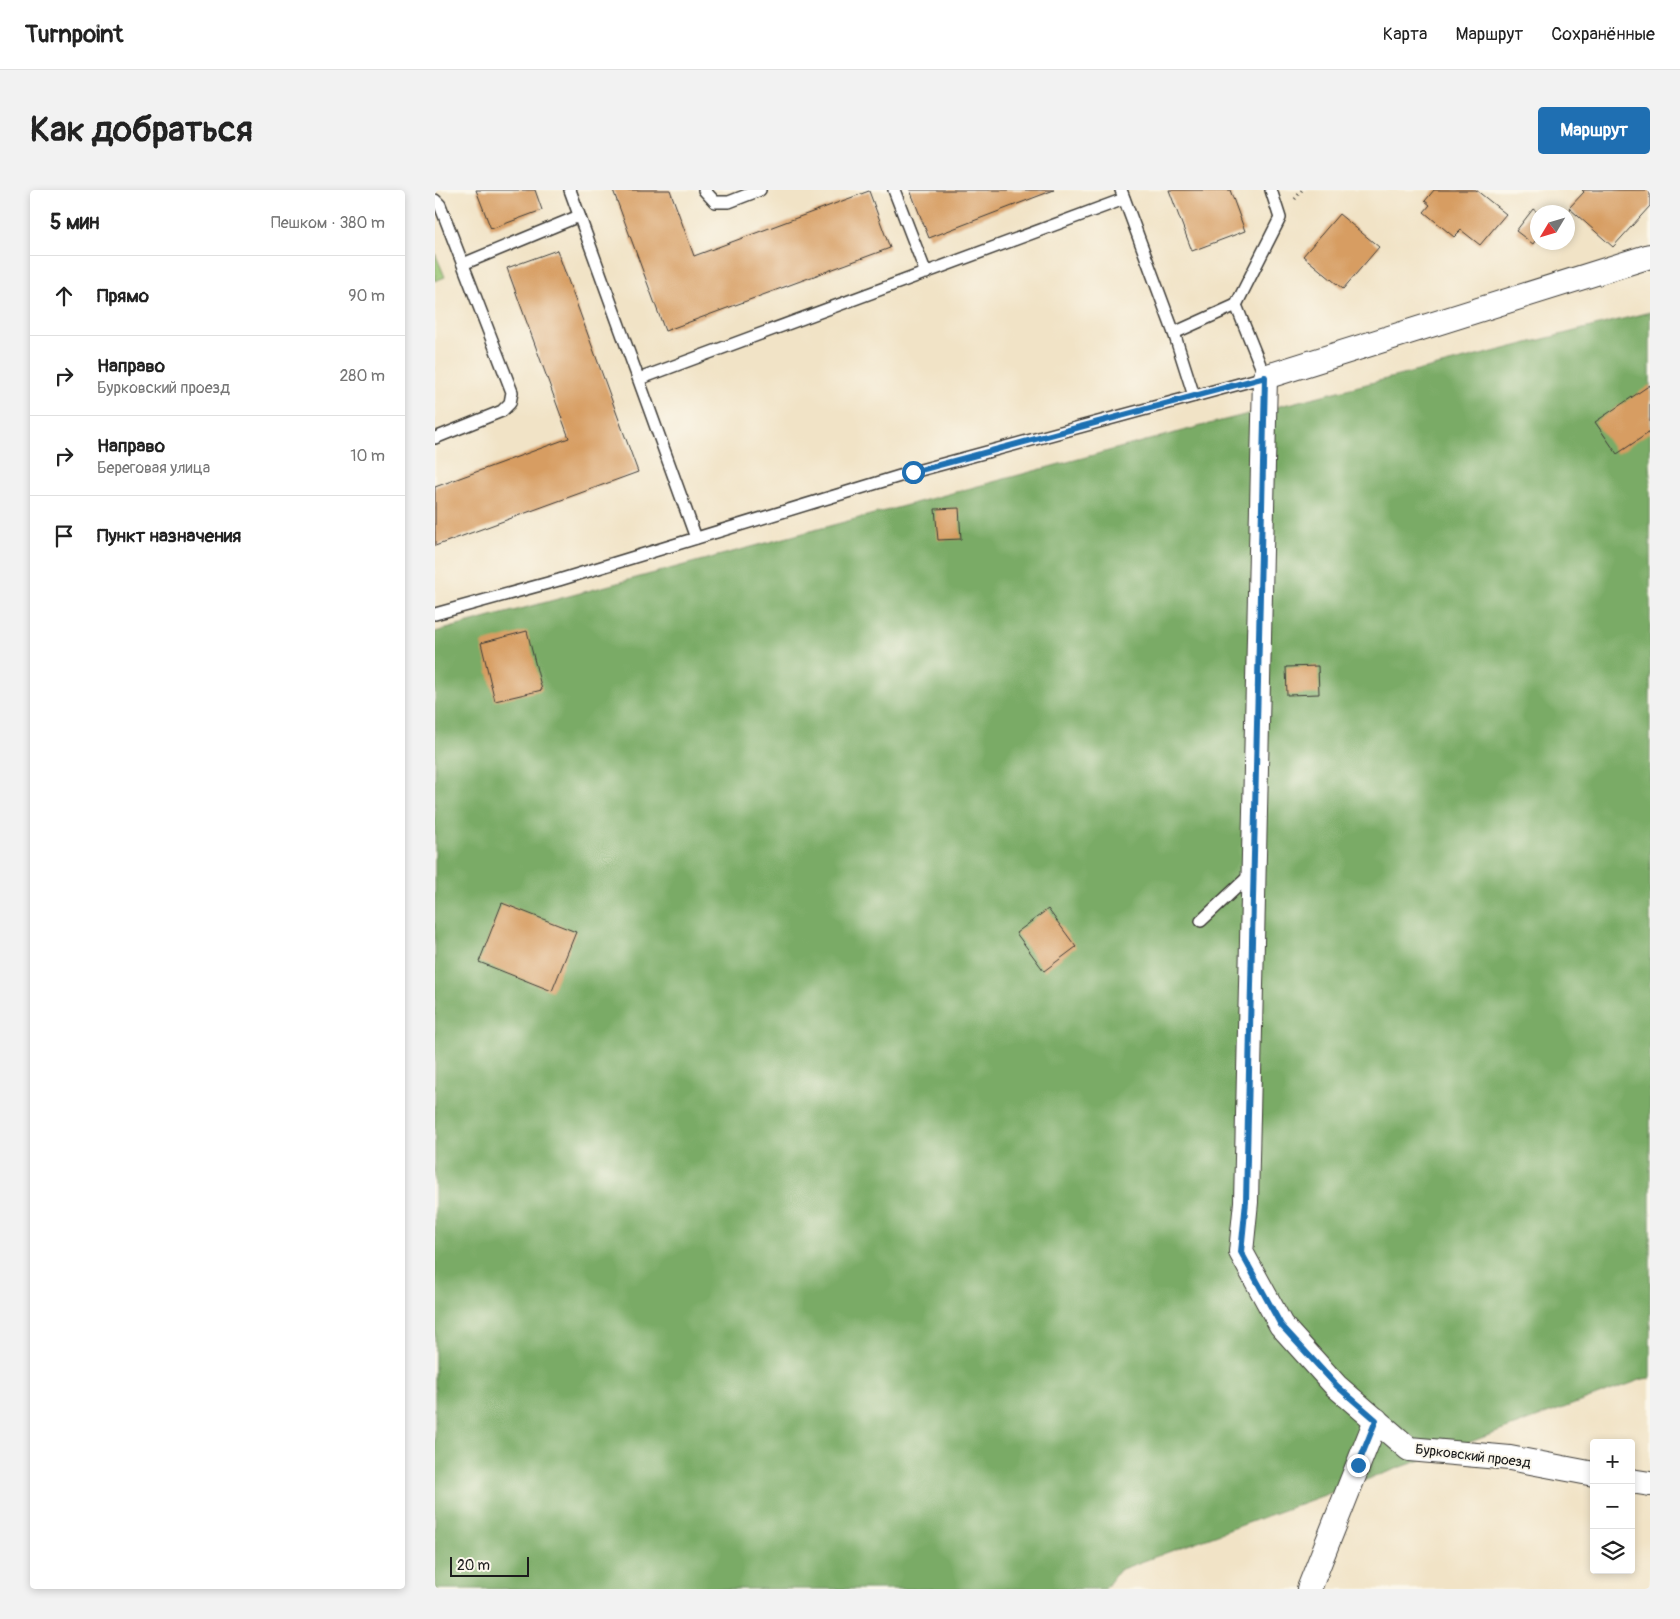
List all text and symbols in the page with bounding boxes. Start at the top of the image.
text: Turnpoint [25,20,123,49]
text: Карта [1383,23,1427,46]
text: Маршрут [1455,23,1523,46]
text: Сохранённые [1551,23,1655,46]
button: Маршрут [1538,107,1650,154]
text: Как добраться [30,108,253,152]
north arrow [1530,205,1575,250]
text: 5 мин [50,209,100,236]
text: Пешком · 380 m [271,213,385,233]
icon: ahead [50,282,78,310]
text: Прямо [97,284,149,308]
text: 90 m [348,286,385,306]
text: Направо [97,354,165,378]
icon: right [50,362,78,390]
text: 280 m [339,366,385,386]
text: Бурковский проезд [97,378,230,398]
text: Направо [97,434,165,458]
icon: right [50,442,78,470]
text: 10 m [350,446,385,466]
text: Береговая улица [97,458,210,478]
route start [902,461,925,484]
icon: arrive [50,522,78,550]
text: Пункт назначения [97,524,241,548]
map controls [1590,1439,1635,1574]
button: + [1590,1439,1635,1484]
street label: Бурковский проезд [1414,1440,1532,1472]
route end [1347,1454,1370,1477]
button: − [1590,1484,1635,1529]
button: layers [1590,1529,1635,1574]
scale bar [450,1554,529,1577]
text: 20 m [457,1557,490,1574]

